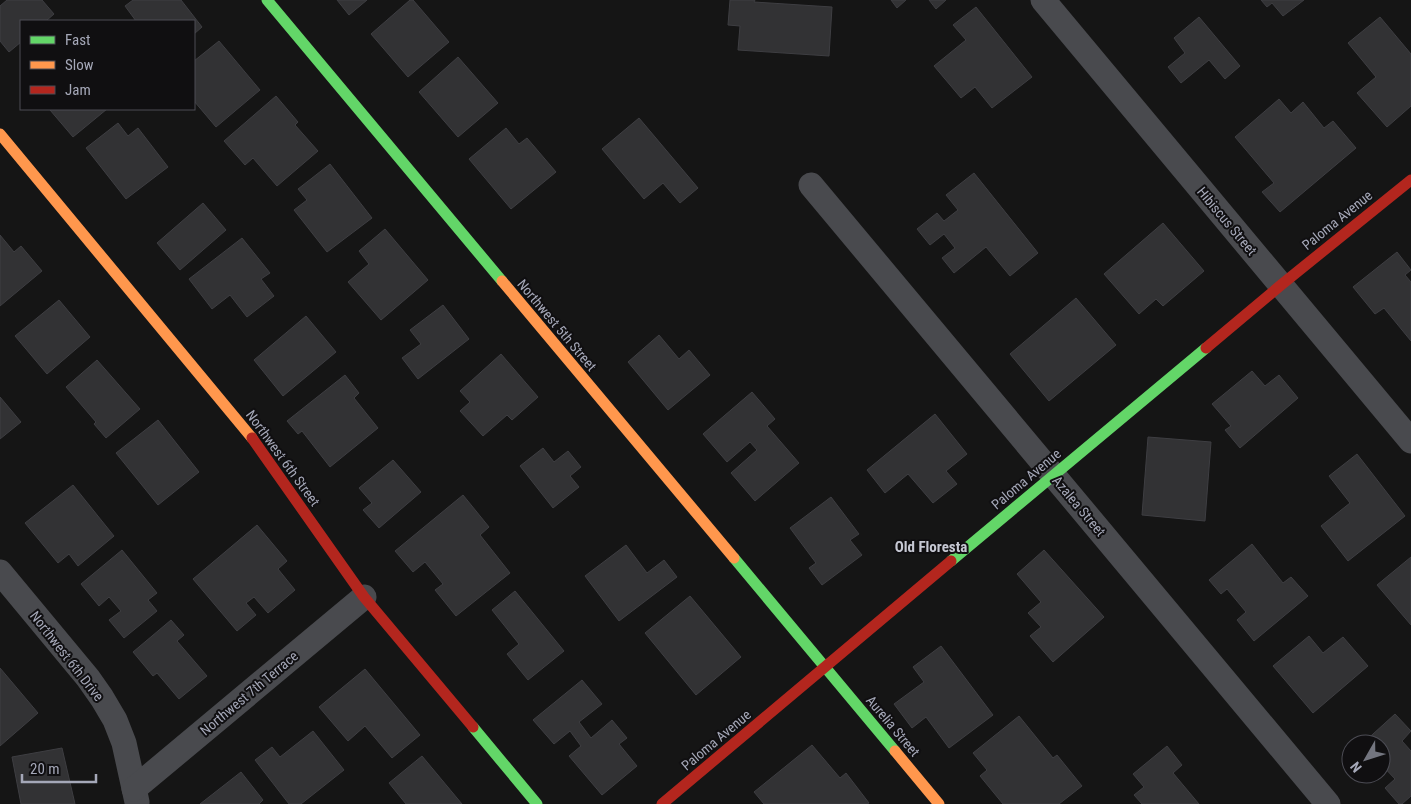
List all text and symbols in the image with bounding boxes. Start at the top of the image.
legend [20,20,195,110]
text: Fast [65,31,90,49]
text: Slow [65,56,94,74]
text: Jam [65,81,91,99]
street label: Hibiscus Street [1194,184,1260,258]
street label: Paloma Avenue [1299,187,1376,253]
street label: Northwest 5th Street [514,276,600,374]
street label: Northwest 6th Street [243,407,323,509]
street label: Paloma Avenue [988,445,1064,513]
street label: Azalea Street [1049,473,1109,539]
district label: Old Floresta [895,538,967,556]
street label: Northwest 6th Drive [27,608,107,704]
street label: Northwest 7th Terrace [197,647,301,739]
street label: Aurelia Street [863,692,923,760]
street label: Paloma Avenue [678,706,754,774]
north arrow [1341,734,1391,784]
scale bar [22,752,96,784]
text: N [1347,759,1365,776]
text: 20 m [30,760,60,778]

